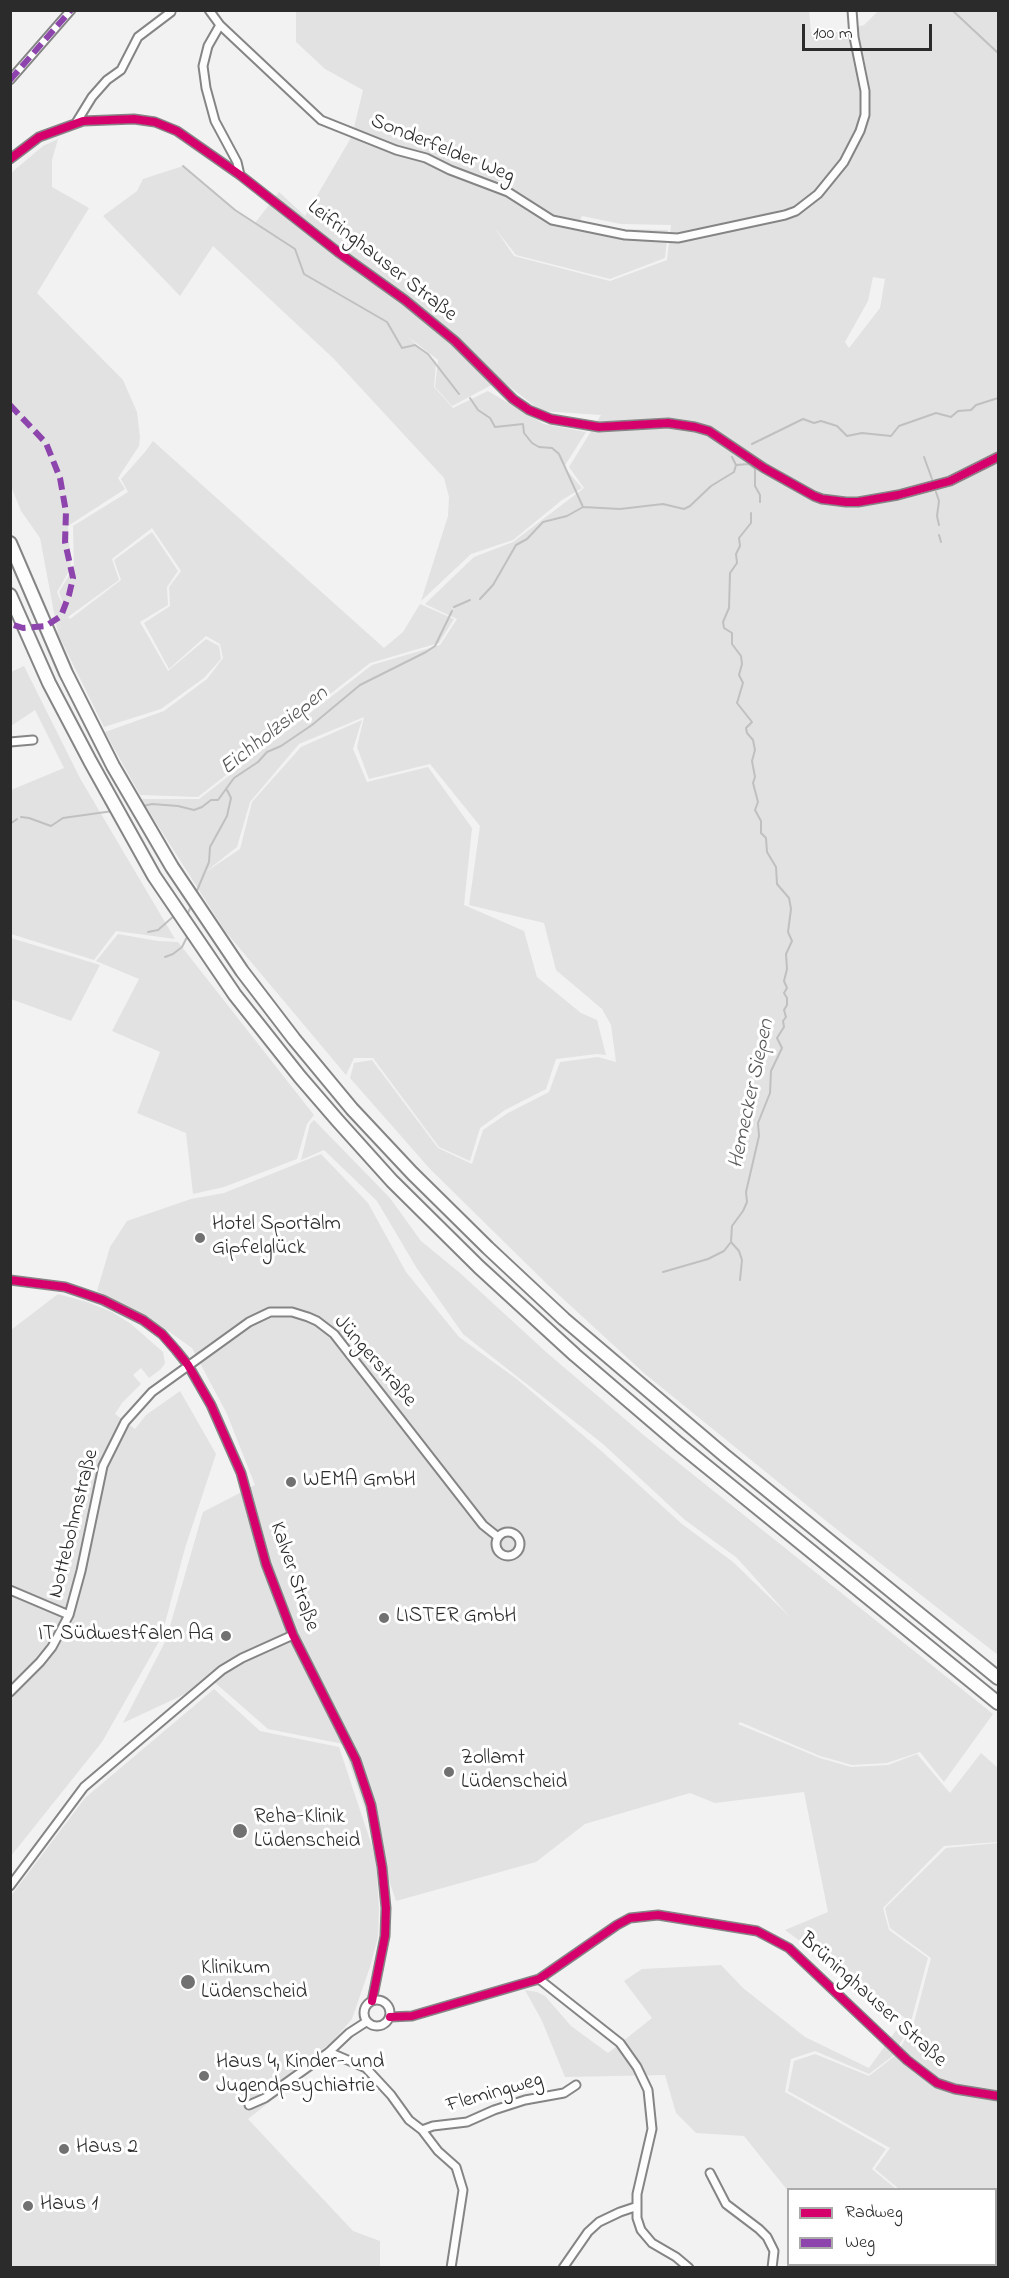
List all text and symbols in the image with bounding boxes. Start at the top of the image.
scale bar [805,12,936,50]
text: 100 m [813,21,853,47]
street label: Sonderfelder Weg [366,110,518,190]
street label: Leifringhauser Straße [301,196,461,328]
water label: Eichholzsiepen [216,682,334,782]
water label: Hemecker Siepen [724,1017,782,1171]
place label: Hotel Sportalm Gipfelglück [212,1213,341,1263]
marker: Hotel Sportalm Gipfelglück [193,1231,207,1245]
street label: Jüngerstraße [327,1311,421,1413]
street label: Nottebohmstraße [44,1447,106,1601]
place label: WEMA GmbH [303,1469,416,1495]
marker: WEMA GmbH [284,1475,298,1489]
street label: Kalver Straße [263,1519,323,1635]
place label: LISTER GmbH [396,1605,517,1631]
marker: LISTER GmbH [377,1611,391,1625]
place label: IT Südwestfalen AG [38,1623,214,1649]
marker: IT Südwestfalen AG [219,1629,233,1643]
place label: Zollamt Lüdenscheid [461,1747,567,1797]
marker: Zollamt Lüdenscheid [442,1765,456,1779]
place label: Reha-Klinik Lüdenscheid [254,1806,360,1856]
marker: Reha-Klinik Lüdenscheid [231,1822,249,1840]
street label: Brüninghauser Straße [793,1928,951,2074]
place label: Klinikum Lüdenscheid [201,1957,307,2007]
marker: Klinikum Lüdenscheid [179,1973,197,1991]
place label: Haus 4, Kinder- und Jugendpsychiatrie [216,2051,384,2101]
street label: Flemingweg [444,2068,546,2120]
marker: Haus 4, Kinder- und Jugendpsychiatrie [197,2069,211,2083]
place label: Haus 2 [76,2136,138,2162]
marker: Haus 2 [57,2142,71,2156]
legend [787,2188,997,2266]
place label: Haus 1 [40,2193,98,2219]
marker: Haus 1 [21,2199,35,2213]
text: Radweg [845,2200,903,2226]
text: Weg [845,2230,875,2256]

